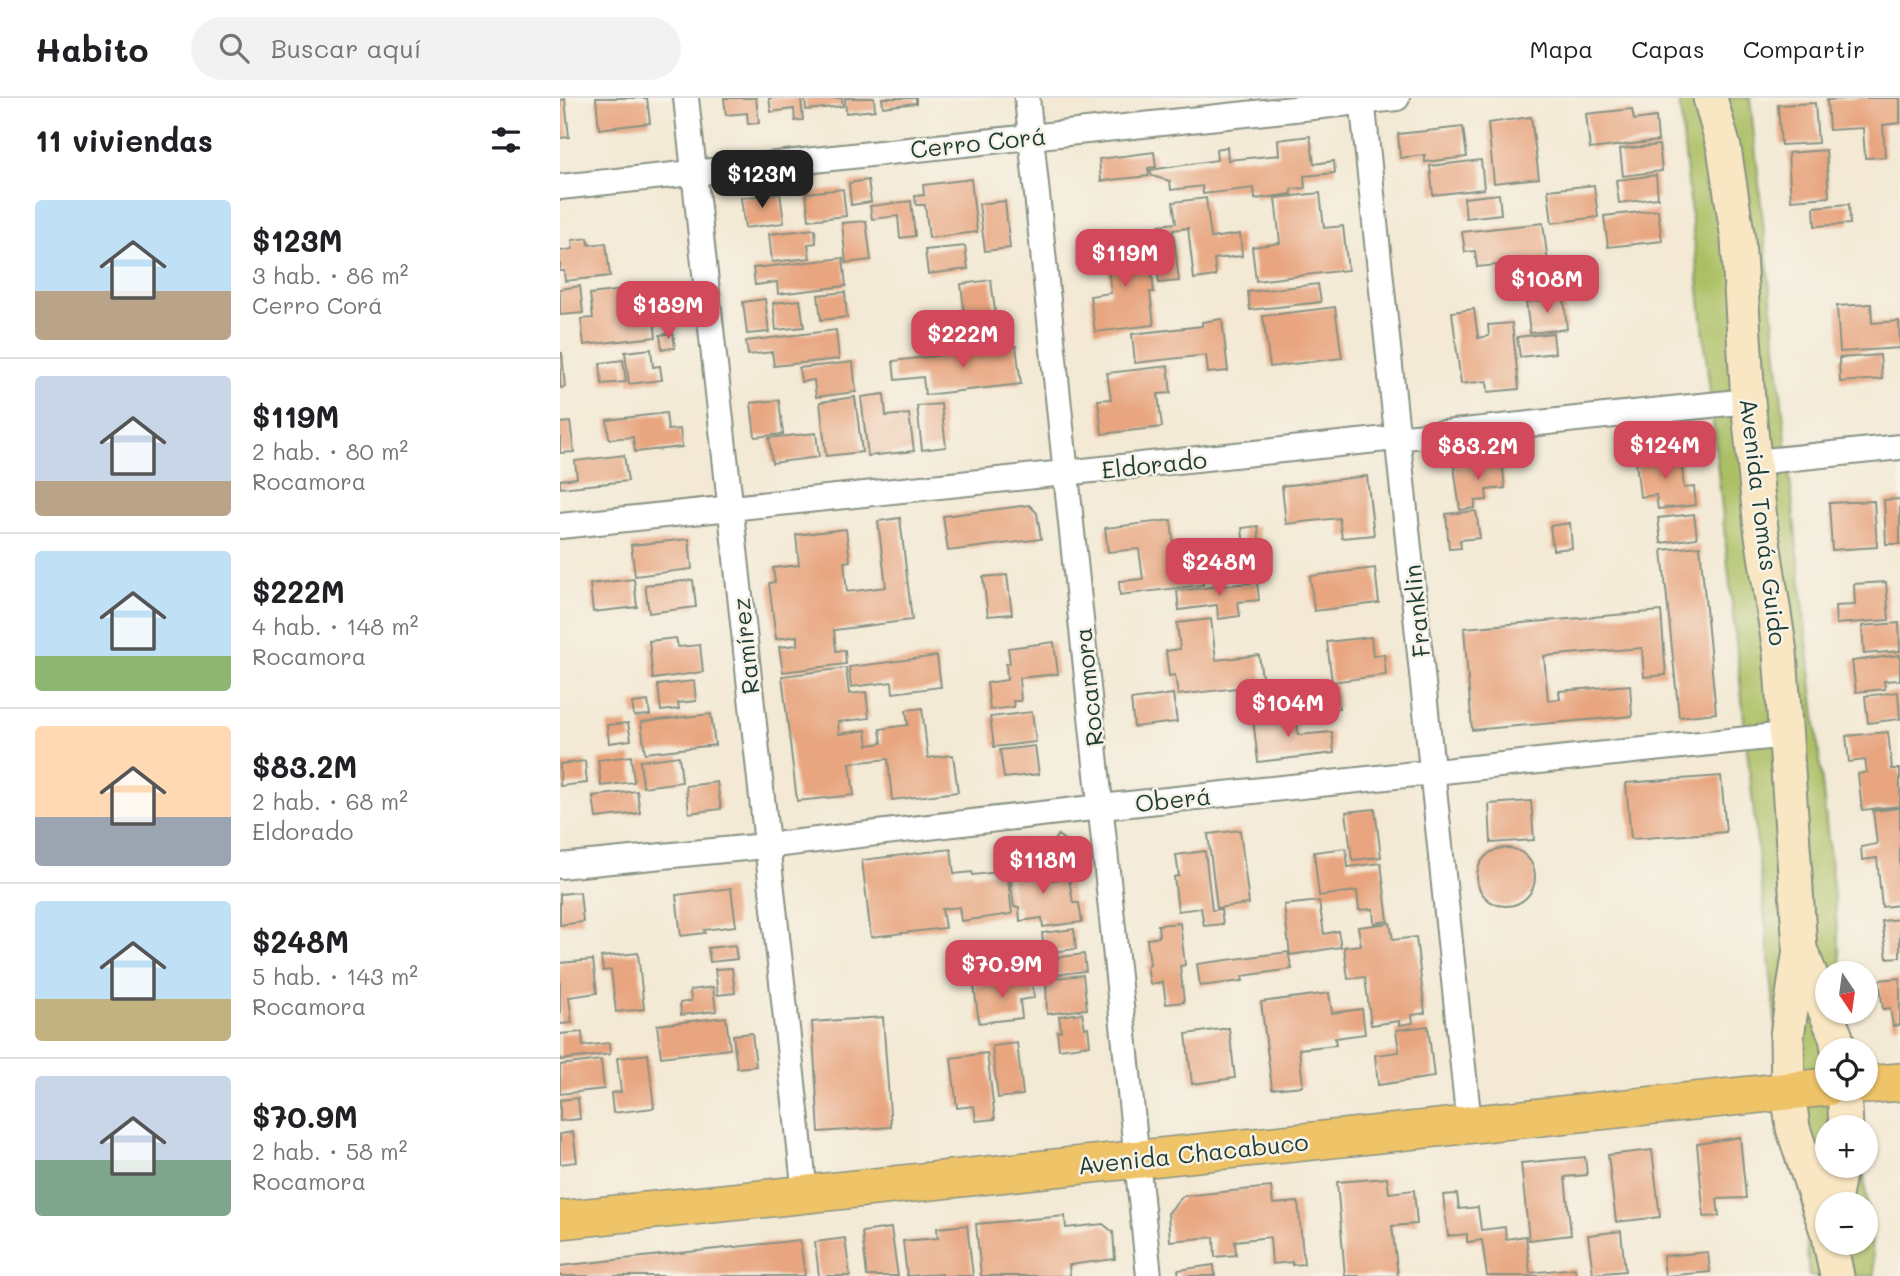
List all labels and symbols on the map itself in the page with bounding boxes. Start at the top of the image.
street label: Cerro Corá [909,119,1047,165]
pin: $123M [713,150,811,210]
pin: $119M [1076,230,1174,289]
pin: $108M [1498,256,1596,315]
pin: $189M [619,282,717,341]
pin: $222M [914,310,1012,370]
street label: Avenida Tomás Guido [1733,397,1795,647]
pin: $83.2M [1421,422,1535,482]
pin: $124M [1616,422,1714,481]
street label: Eldorado [1100,443,1208,485]
pin: $248M [1170,538,1268,598]
street label: Franklin [1396,563,1436,659]
street label: Ramírez [725,596,765,696]
street label: Rocamora [1066,626,1110,748]
pin: $104M [1239,680,1337,739]
street label: Oberá [1134,780,1212,818]
pin: $118M [994,836,1092,896]
pin: $70.9M [945,940,1059,1000]
north arrow [1815,961,1878,1024]
street label: Avenida Chacabuco [1076,1125,1310,1181]

